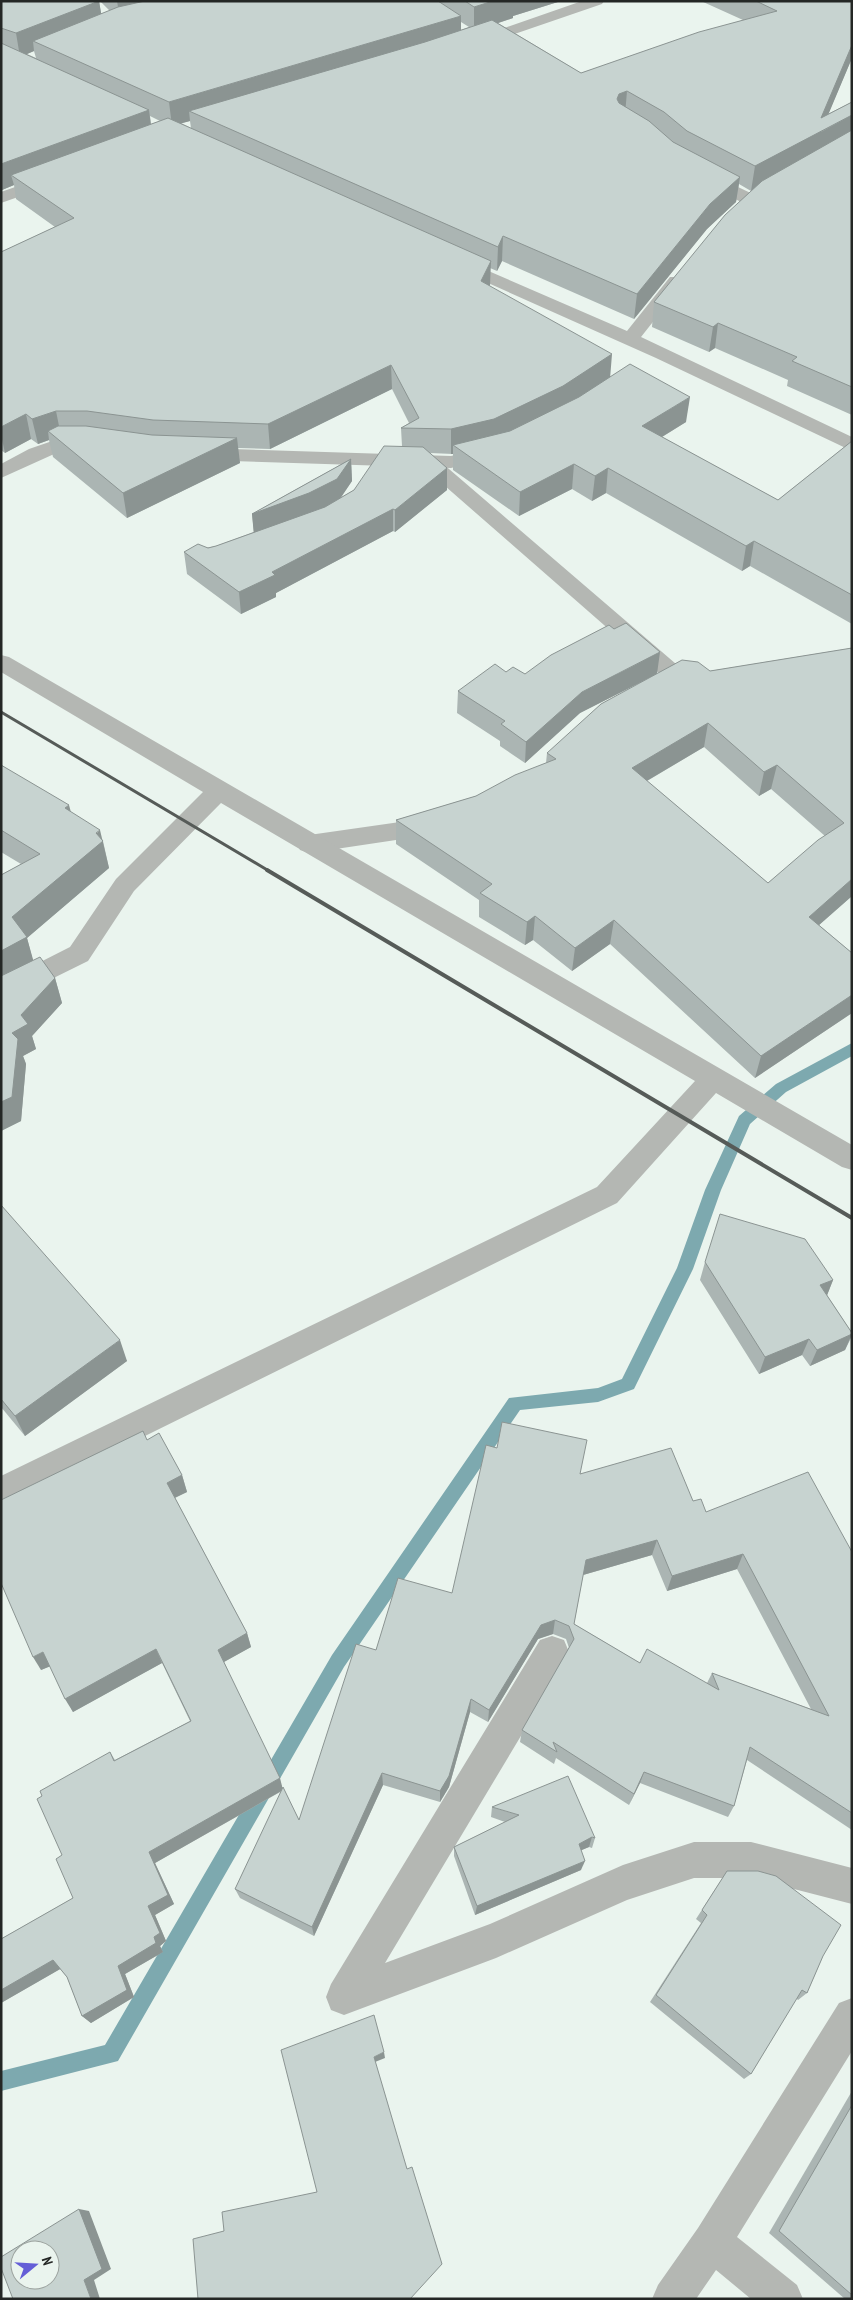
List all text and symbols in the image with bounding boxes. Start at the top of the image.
north arrow [10,2240,60,2290]
text: N [38,2255,57,2267]

